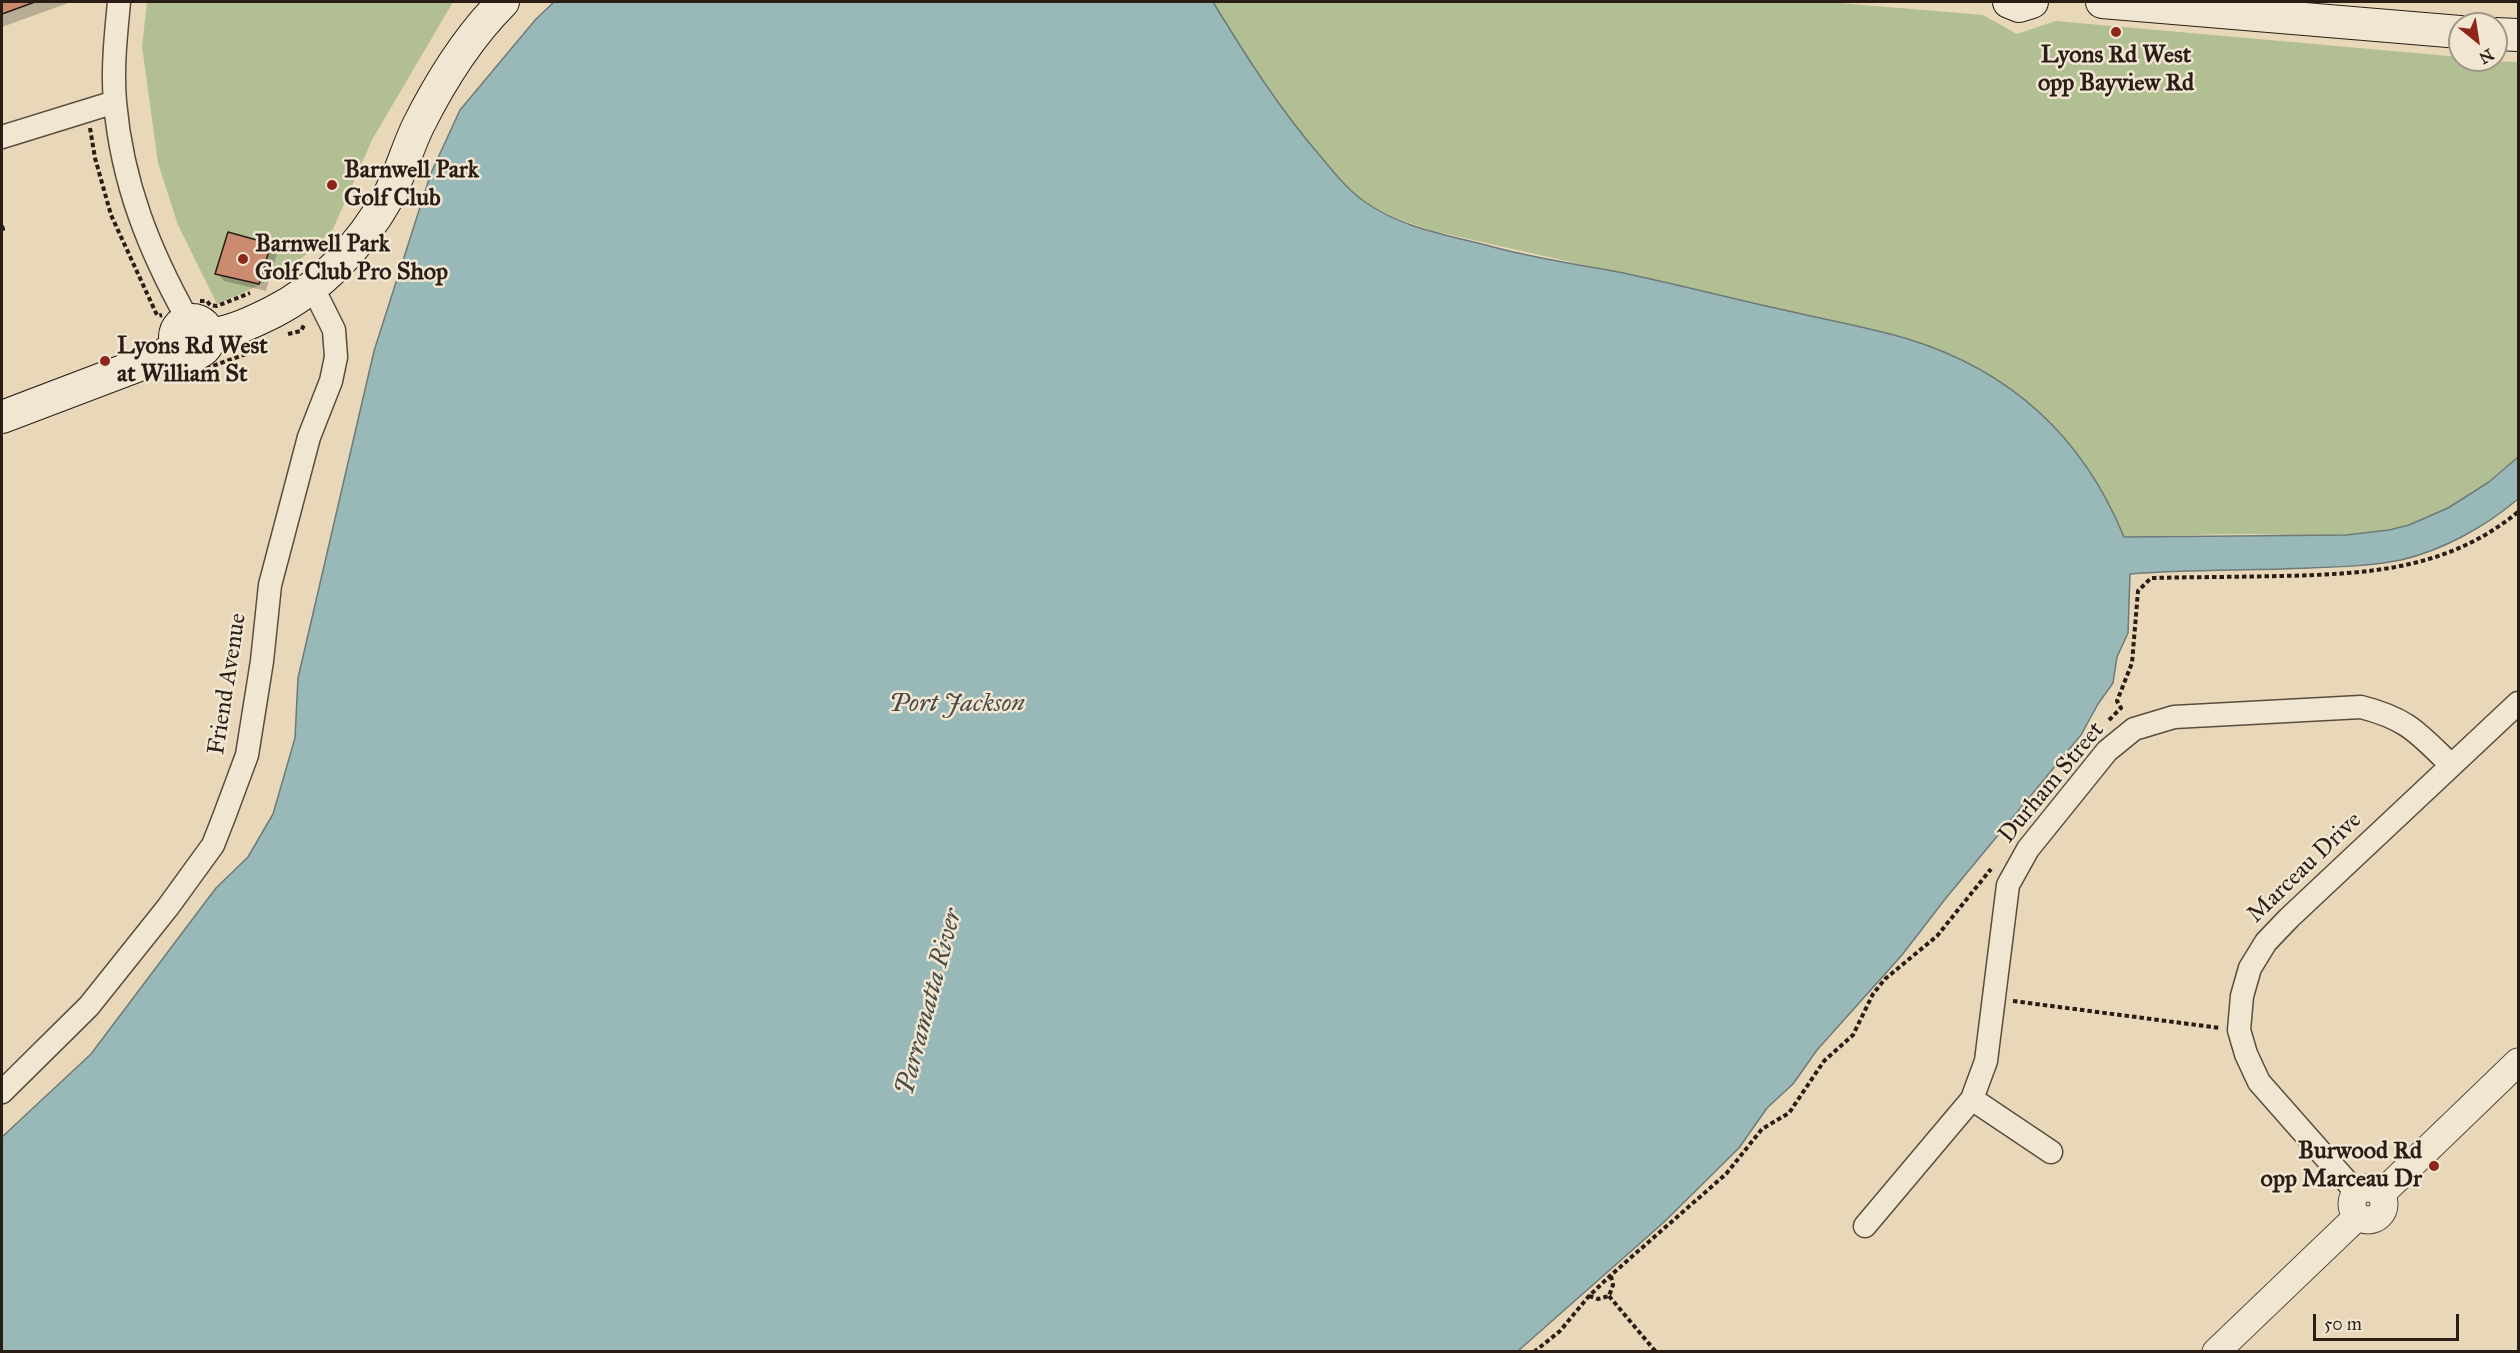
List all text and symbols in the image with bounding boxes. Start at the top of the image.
north arrow [2448,12,2508,72]
marker: Lyons Rd West opp Bayview Rd [2109,25,2123,39]
place label: Lyons Rd West opp Bayview Rd [2038,42,2194,98]
text: N [2476,45,2497,68]
place label: Barnwell Park Golf Club [344,157,479,213]
marker: Barnwell Park Golf Club [325,178,339,192]
place label: Barnwell Park Golf Club Pro Shop [255,231,448,287]
marker: Barnwell Park Golf Club Pro Shop [236,252,250,266]
place label: Lyons Rd West at William St [117,333,268,389]
marker: Lyons Rd West at William St [98,354,112,368]
street label: Friend Avenue [203,611,253,757]
water label: Port Jackson [889,689,1025,721]
street label: Durham Street [1993,717,2111,849]
street label: Marceau Drive [2242,806,2368,930]
water label: Parramatta River [890,905,970,1099]
place label: Burwood Rd opp Marceau Dr [2261,1138,2422,1194]
marker: Burwood Rd opp Marceau Dr [2427,1159,2441,1173]
scale bar [2316,1302,2462,1340]
text: 50 m [2324,1313,2362,1335]

